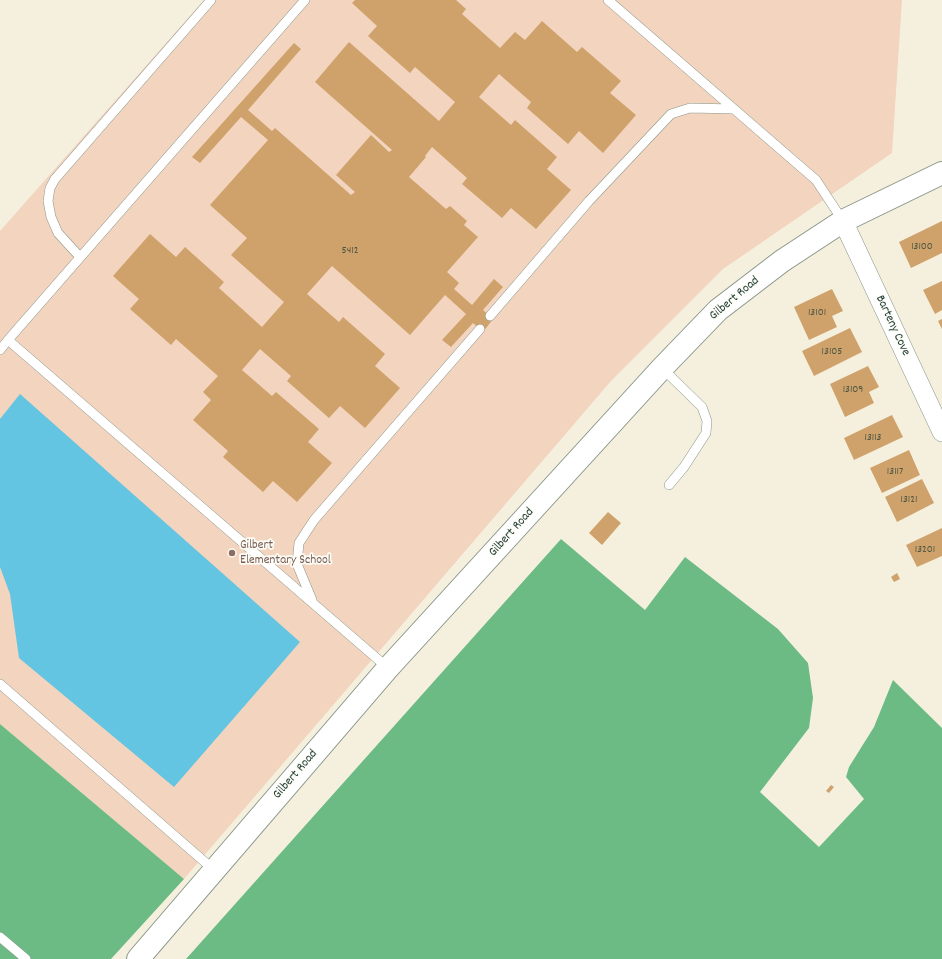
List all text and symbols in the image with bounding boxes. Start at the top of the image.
house number: 13100 [911,240,933,254]
house number: 5412 [342,244,358,258]
street label: Gilbert Road [707,274,763,324]
street label: Barteny Cove [871,293,913,359]
house number: 13101 [808,306,826,320]
house number: 13105 [822,345,842,359]
house number: 13109 [843,383,863,397]
house number: 13113 [865,431,881,445]
house number: 13117 [887,465,903,479]
house number: 13121 [901,493,917,507]
street label: Gilbert Road [486,505,538,561]
place label: Gilbert Elementary School [240,538,331,569]
house number: 13201 [915,543,935,557]
marker: Gilbert Elementary School [227,548,237,558]
street label: Gilbert Road [270,747,322,803]

